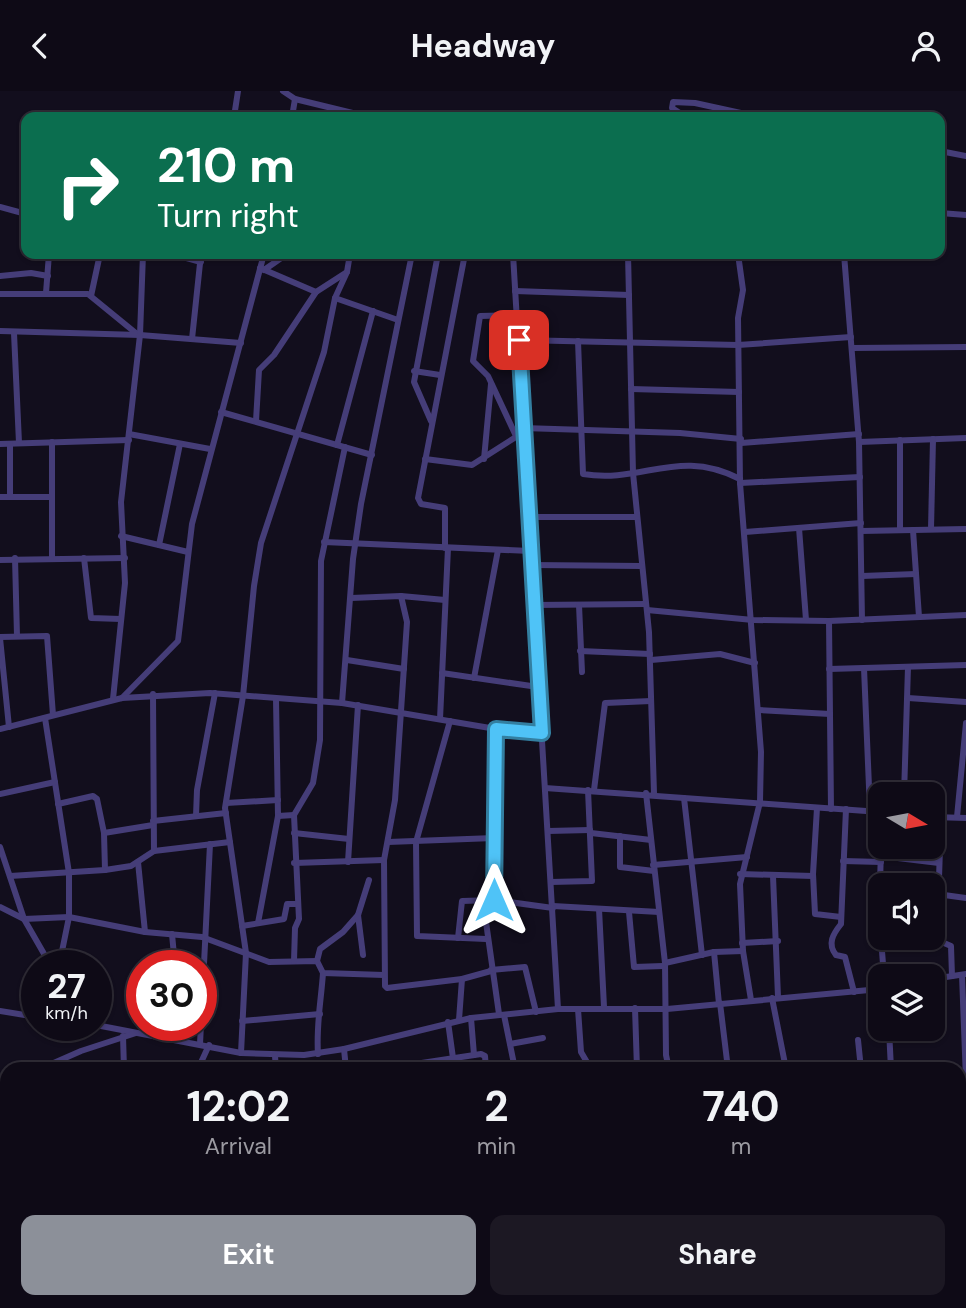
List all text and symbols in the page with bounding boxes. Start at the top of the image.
text: Headway [411,25,555,67]
icon: back [21,27,59,65]
icon: person [907,27,945,65]
text: 210 m [157,133,295,197]
icon: right [42,140,133,231]
text: Turn right [157,195,299,237]
pin [489,310,549,370]
icon: arrive [500,321,538,359]
north arrow [868,782,945,859]
map controls [868,782,945,1041]
position arrow [457,863,531,937]
button: sound [868,873,945,950]
speed limit sign: 30 [126,950,217,1041]
text: 27 [47,963,86,1009]
button: layers [868,964,945,1041]
text: km/h [45,1001,88,1025]
text: 12:02 [186,1079,290,1134]
text: 2 [484,1079,508,1134]
text: 740 [702,1079,780,1134]
text: Arrival [205,1131,272,1161]
text: min [477,1131,516,1161]
text: m [731,1131,751,1161]
button: Exit [21,1215,476,1295]
button: Share [490,1215,945,1295]

